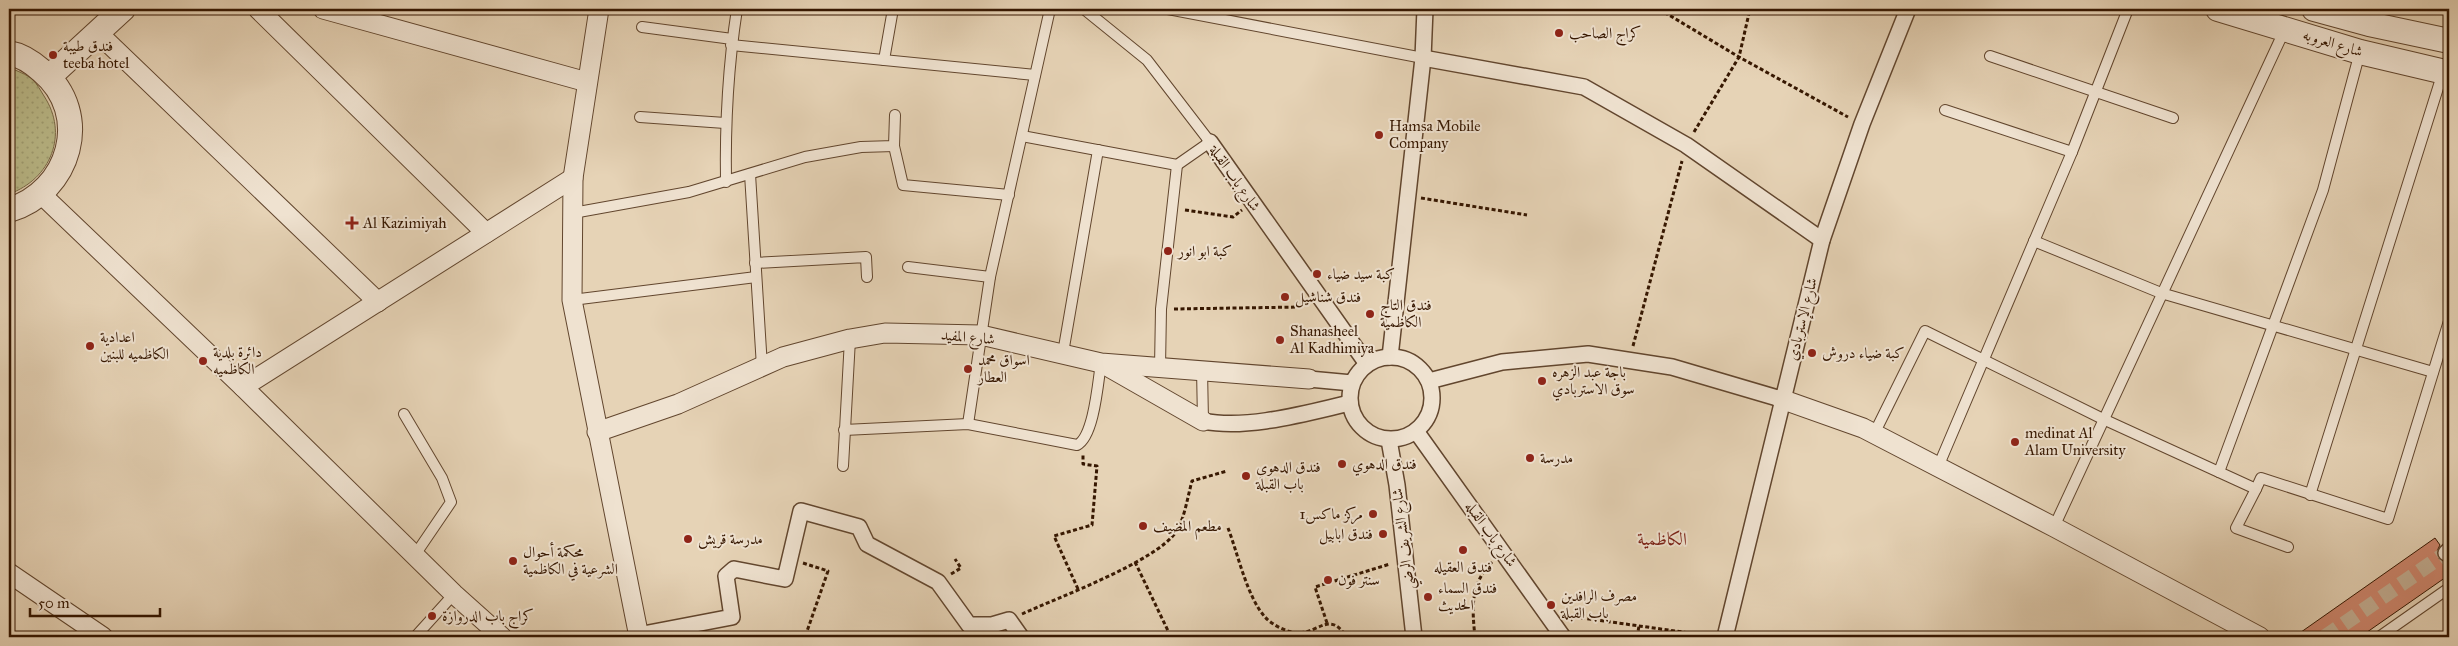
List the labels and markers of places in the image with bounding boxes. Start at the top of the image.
place label: كراج الصاحب [1569,24,1641,46]
marker: كراج الصاحب [1553,27,1565,39]
place label: فندق طيبة teeba hotel [63,37,130,72]
marker: فندق طيبة teeba hotel [47,49,59,61]
place label: Hamsa Mobile Company [1389,117,1481,152]
marker: Hamsa Mobile Company [1373,129,1385,141]
place label: Al Kazimiyah [362,214,447,232]
marker: Al Kazimiyah [345,216,359,230]
place label: كبة ابو انور [1176,242,1232,260]
marker: كبة ابو انور [1162,245,1174,257]
place label: كبة سيد ضياء [1327,265,1395,283]
marker: كبة سيد ضياء [1311,268,1323,280]
place label: فندق شناشيل [1295,288,1361,308]
marker: فندق شناشيل [1279,291,1291,303]
place label: فندق التاج الكاظمية [1380,296,1432,331]
marker: فندق التاج الكاظمية [1364,308,1376,320]
place label: Shanasheel Al Kadhimiya [1289,322,1375,357]
place label: اعدادية الكاظميه للبنين [100,328,169,363]
marker: Shanasheel Al Kadhimiya [1274,334,1286,346]
marker: اعدادية الكاظميه للبنين [84,340,96,352]
place label: دائرة بلدية الكاظميه [213,343,262,378]
place label: كبة ضياء دروش [1822,344,1905,362]
marker: كبة ضياء دروش [1806,347,1818,359]
place label: اسواق محمد العطار [976,351,1030,386]
marker: دائرة بلدية الكاظميه [197,355,209,367]
marker: اسواق محمد العطار [962,363,974,375]
place label: باجة عبد الزهره سوق الاستربادي [1552,363,1635,401]
marker: باجة عبد الزهره سوق الاستربادي [1536,375,1548,387]
place label: medinat Al Alam University [2024,424,2127,459]
marker: medinat Al Alam University [2009,436,2021,448]
place label: مدرسة [1540,449,1573,467]
marker: مدرسة [1524,452,1536,464]
place label: فندق الدهوي [1352,455,1417,476]
place label: فندق الدهوي باب القبلة [1255,458,1321,493]
marker: فندق الدهوي [1336,458,1348,470]
marker: فندق الدهوي باب القبلة [1240,470,1252,482]
place label: مركز ماكس1 [1299,505,1363,525]
marker: مركز ماكس1 [1367,508,1379,520]
place label: مطعم المضيف [1153,517,1222,540]
marker: مطعم المضيف [1137,520,1149,532]
place label: فندق ابابيل [1319,525,1373,545]
marker: فندق ابابيل [1377,528,1389,540]
place label: مدرسة قريش [698,530,763,549]
marker: مدرسة قريش [682,533,694,545]
place label: محكمة أحوال الشرعية في الكاظمية [523,541,618,581]
marker: فندق العقيله [1457,544,1469,556]
marker: محكمة أحوال الشرعية في الكاظمية [507,555,519,567]
place label: فندق العقيله [1434,558,1492,576]
place label: سنتر فون [1338,571,1380,589]
marker: سنتر فون [1322,574,1334,586]
place label: فندق السماء الحديث [1438,579,1497,615]
place label: مصرف الرافدين باب القبلة [1560,587,1637,622]
marker: فندق السماء الحديث [1422,591,1434,603]
marker: مصرف الرافدين باب القبلة [1545,599,1557,611]
place label: كراج باب الدروازة [442,607,534,629]
marker: كراج باب الدروازة [426,610,438,622]

